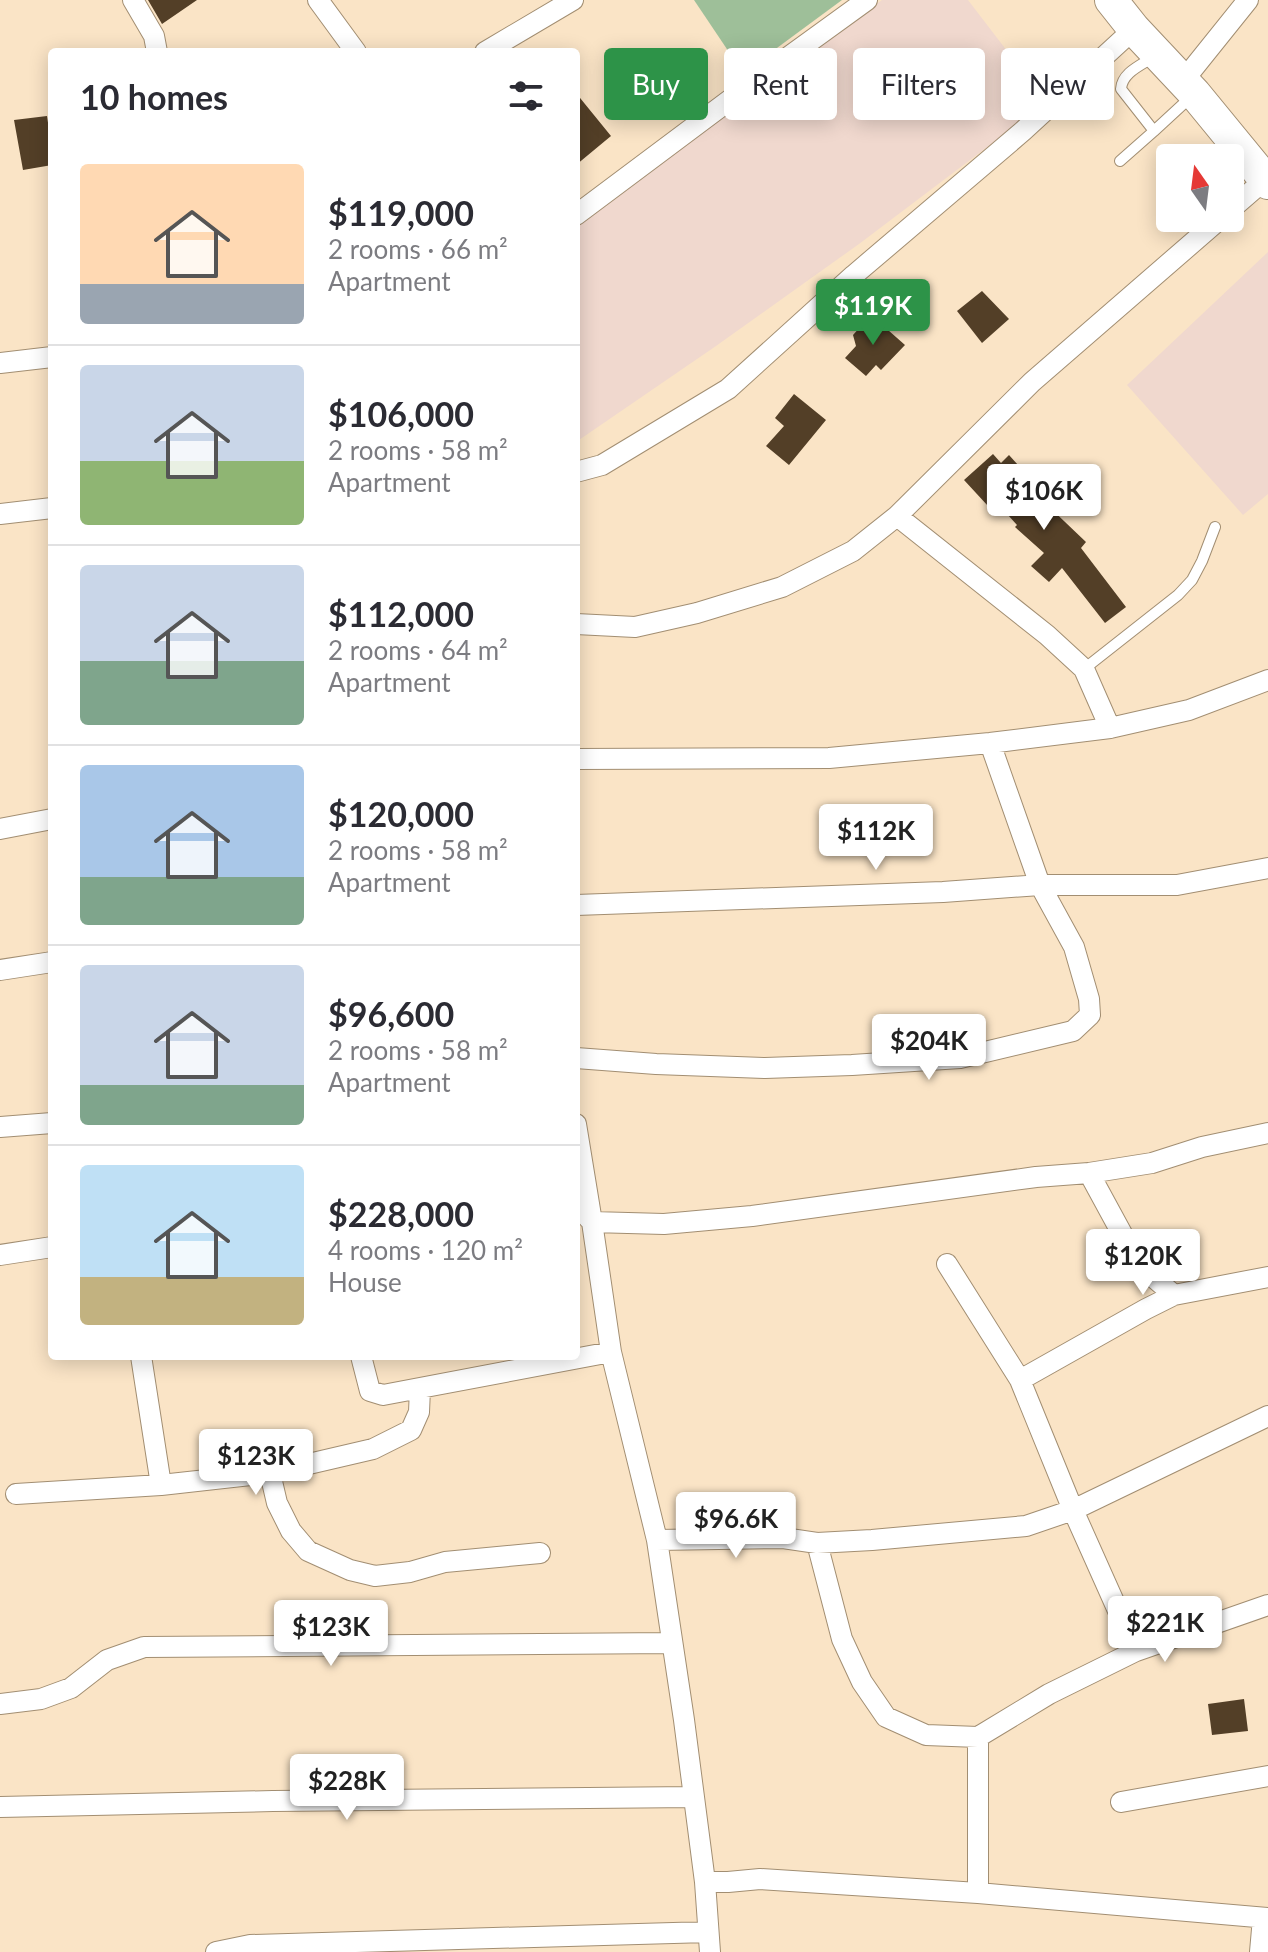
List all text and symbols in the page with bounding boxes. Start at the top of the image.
chip: Buy [604,48,708,120]
chip: Rent [724,48,837,120]
chip: Filters [853,48,985,120]
chip: New [1001,48,1114,120]
icon: filters [504,74,548,118]
text: 10 homes [80,76,228,117]
north arrow [1156,144,1244,232]
map controls [1156,144,1244,232]
text: $119,000 [328,192,474,233]
icon: home [144,196,240,292]
text: 2 rooms · 66 m² [328,233,508,265]
text: Apartment [328,265,451,297]
pin: $119K [817,279,929,347]
text: $119K [834,289,912,321]
text: $106,000 [328,393,474,434]
icon: home [144,397,240,493]
text: 2 rooms · 58 m² [328,434,508,466]
pin: $106K [988,464,1100,532]
text: Apartment [328,466,451,498]
text: $106K [1005,474,1083,506]
text: $112,000 [328,593,474,634]
icon: home [144,597,240,693]
text: 2 rooms · 64 m² [328,634,508,666]
text: Apartment [328,666,451,698]
text: $120,000 [328,793,474,834]
icon: home [144,797,240,893]
pin: $112K [820,804,932,872]
text: $112K [837,814,915,846]
text: 2 rooms · 58 m² [328,834,508,866]
text: Apartment [328,866,451,898]
text: $96,600 [328,993,454,1034]
icon: home [144,997,240,1093]
pin: $204K [873,1014,985,1082]
text: $204K [890,1024,968,1056]
text: 2 rooms · 58 m² [328,1034,508,1066]
text: Apartment [328,1066,451,1098]
text: $228,000 [328,1193,474,1234]
icon: home [144,1197,240,1293]
pin: $120K [1087,1229,1199,1297]
text: 4 rooms · 120 m² [328,1234,523,1266]
text: $120K [1104,1239,1182,1271]
text: House [328,1266,402,1298]
pin: $123K [200,1429,312,1497]
text: $123K [217,1439,295,1471]
pin: $96.6K [671,1492,801,1560]
text: $96.6K [694,1502,778,1534]
pin: $221K [1109,1596,1221,1664]
pin: $123K [275,1600,387,1668]
text: $221K [1126,1606,1204,1638]
text: $123K [292,1610,370,1642]
pin: $228K [291,1754,403,1822]
text: $228K [308,1764,386,1796]

